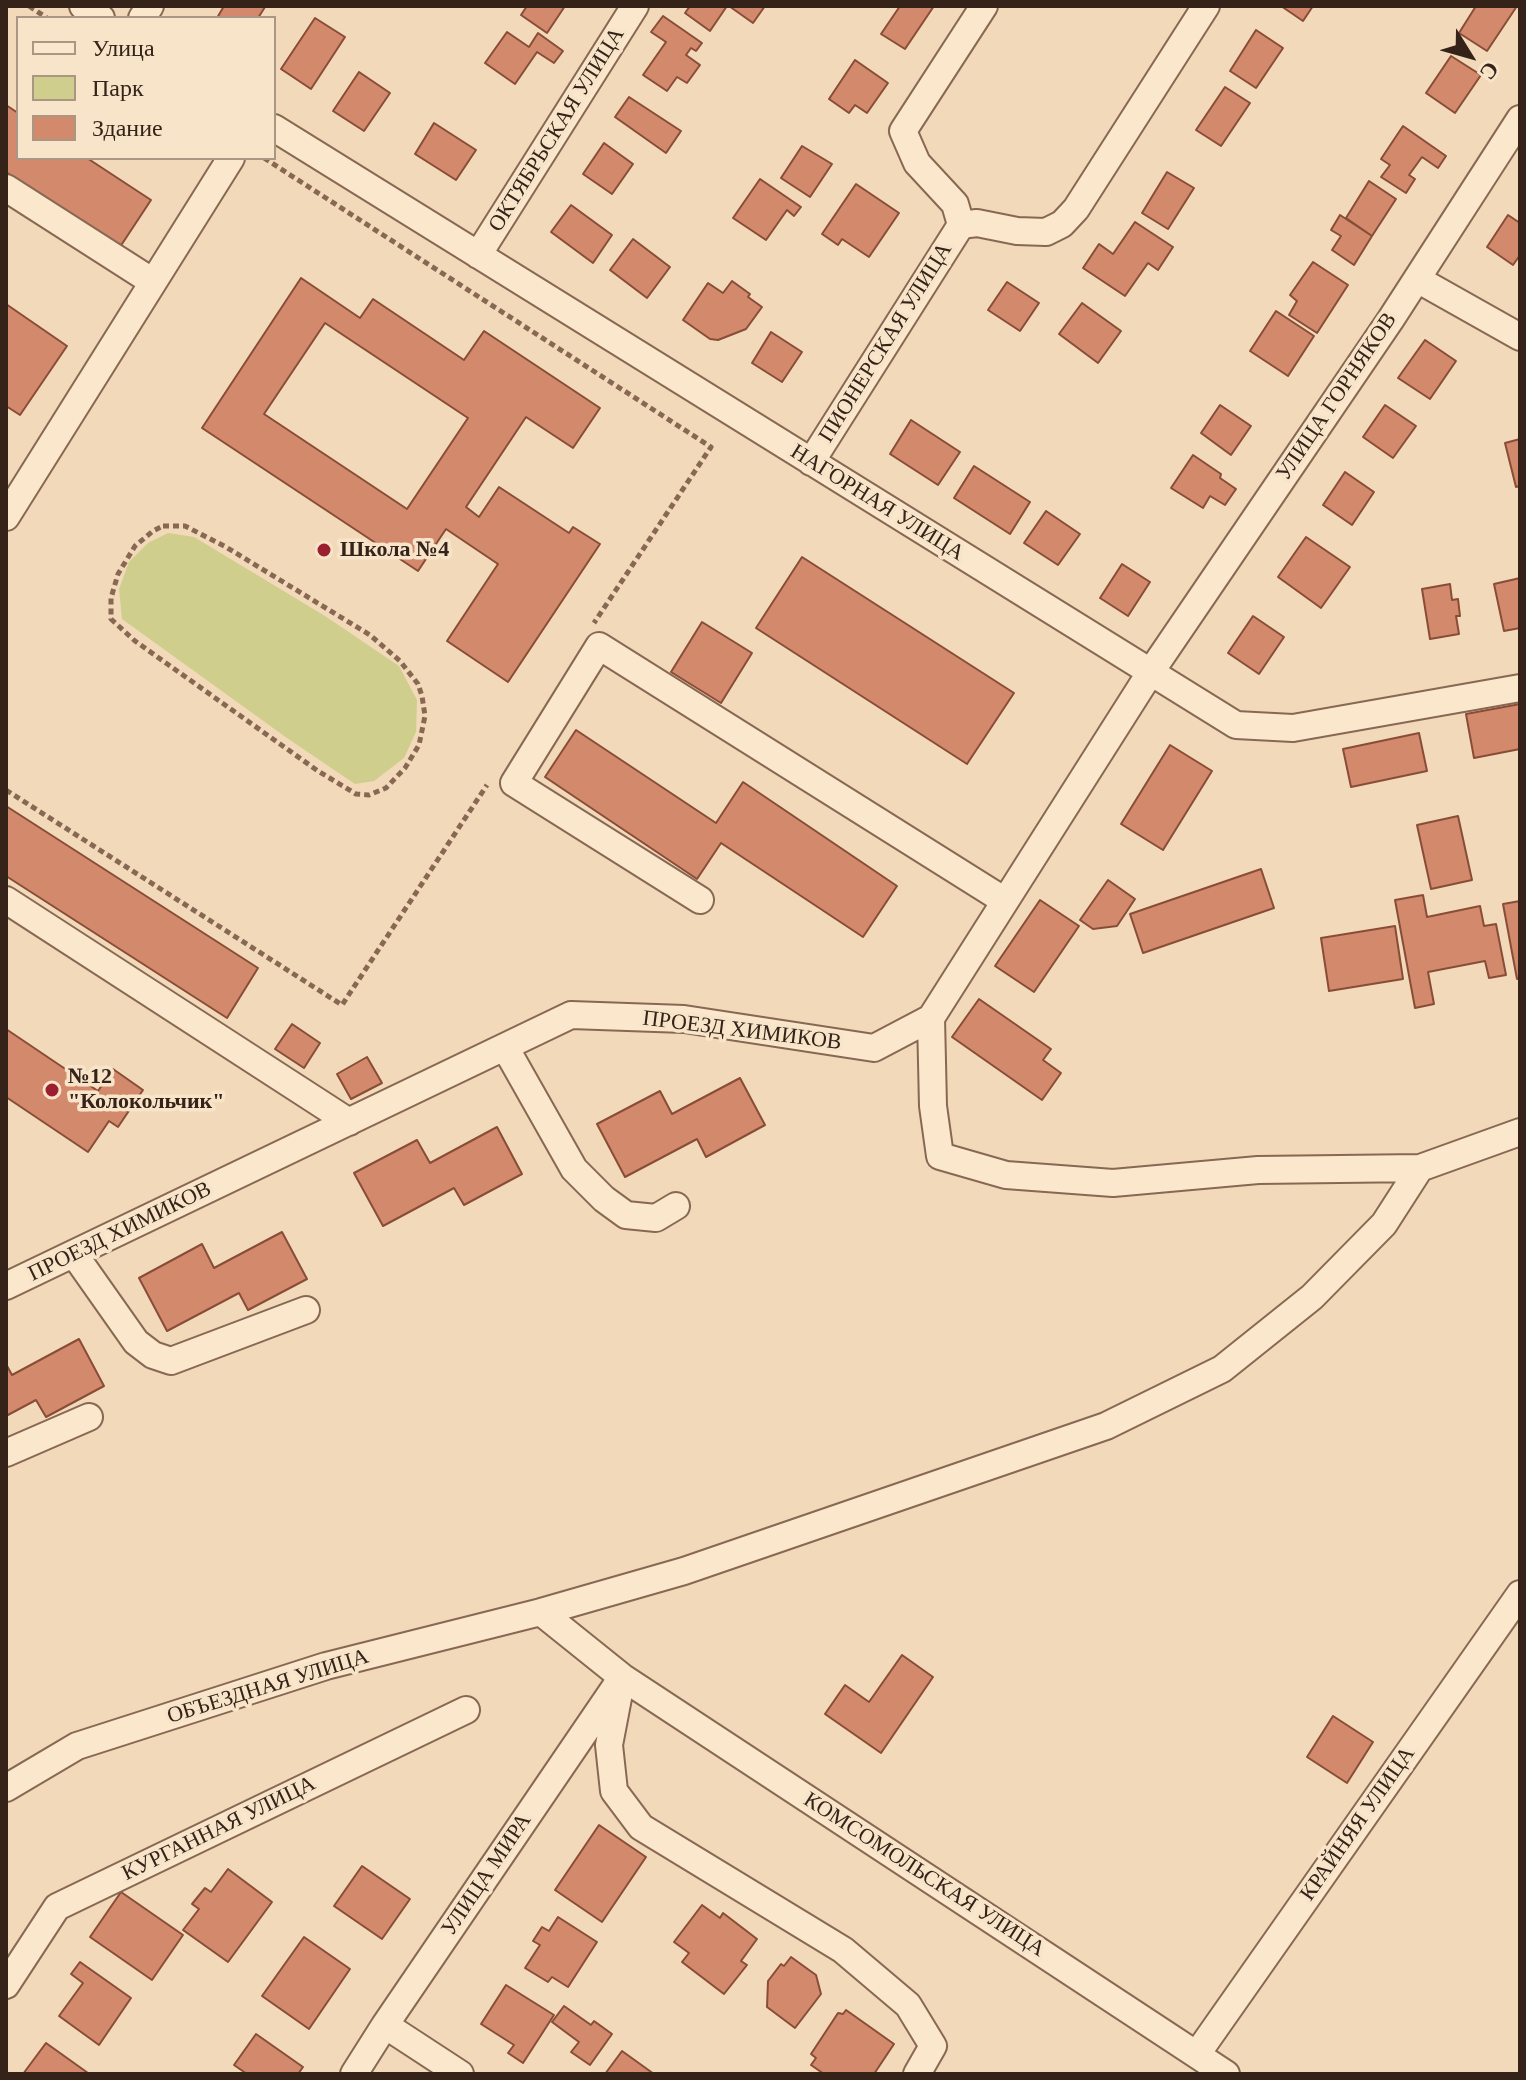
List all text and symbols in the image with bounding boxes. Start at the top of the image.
legend [16,16,276,160]
north arrow [1430,16,1510,96]
street label: ОКТЯБРЬСКАЯ УЛИЦА [483,23,631,237]
text: Улица [92,35,155,61]
text: С [1475,57,1504,85]
text: Парк [92,75,144,101]
text: Здание [92,115,163,141]
street label: ПИОНЕРСКАЯ УЛИЦА [814,238,958,448]
street label: УЛИЦА ГОРНЯКОВ [1271,308,1403,486]
street label: НАГОРНАЯ УЛИЦА [785,439,969,567]
place label: Школа №4 [340,537,449,563]
marker: Школа №4 [315,541,333,559]
street label: ПРОЕЗД ХИМИКОВ [641,1006,843,1056]
place label: №12 "Колокольчик" [68,1064,224,1116]
marker: №12 "Колокольчик" [43,1081,61,1099]
street label: ПРОЕЗД ХИМИКОВ [24,1176,216,1288]
street label: ОБЪЕЗДНАЯ УЛИЦА [164,1644,372,1730]
street label: КРАЙНЯЯ УЛИЦА [1295,1742,1421,1906]
street label: КУРГАННАЯ УЛИЦА [118,1771,320,1887]
street label: КОМСОМОЛЬСКАЯ УЛИЦА [798,1787,1050,1963]
street label: УЛИЦА МИРА [436,1809,538,1941]

